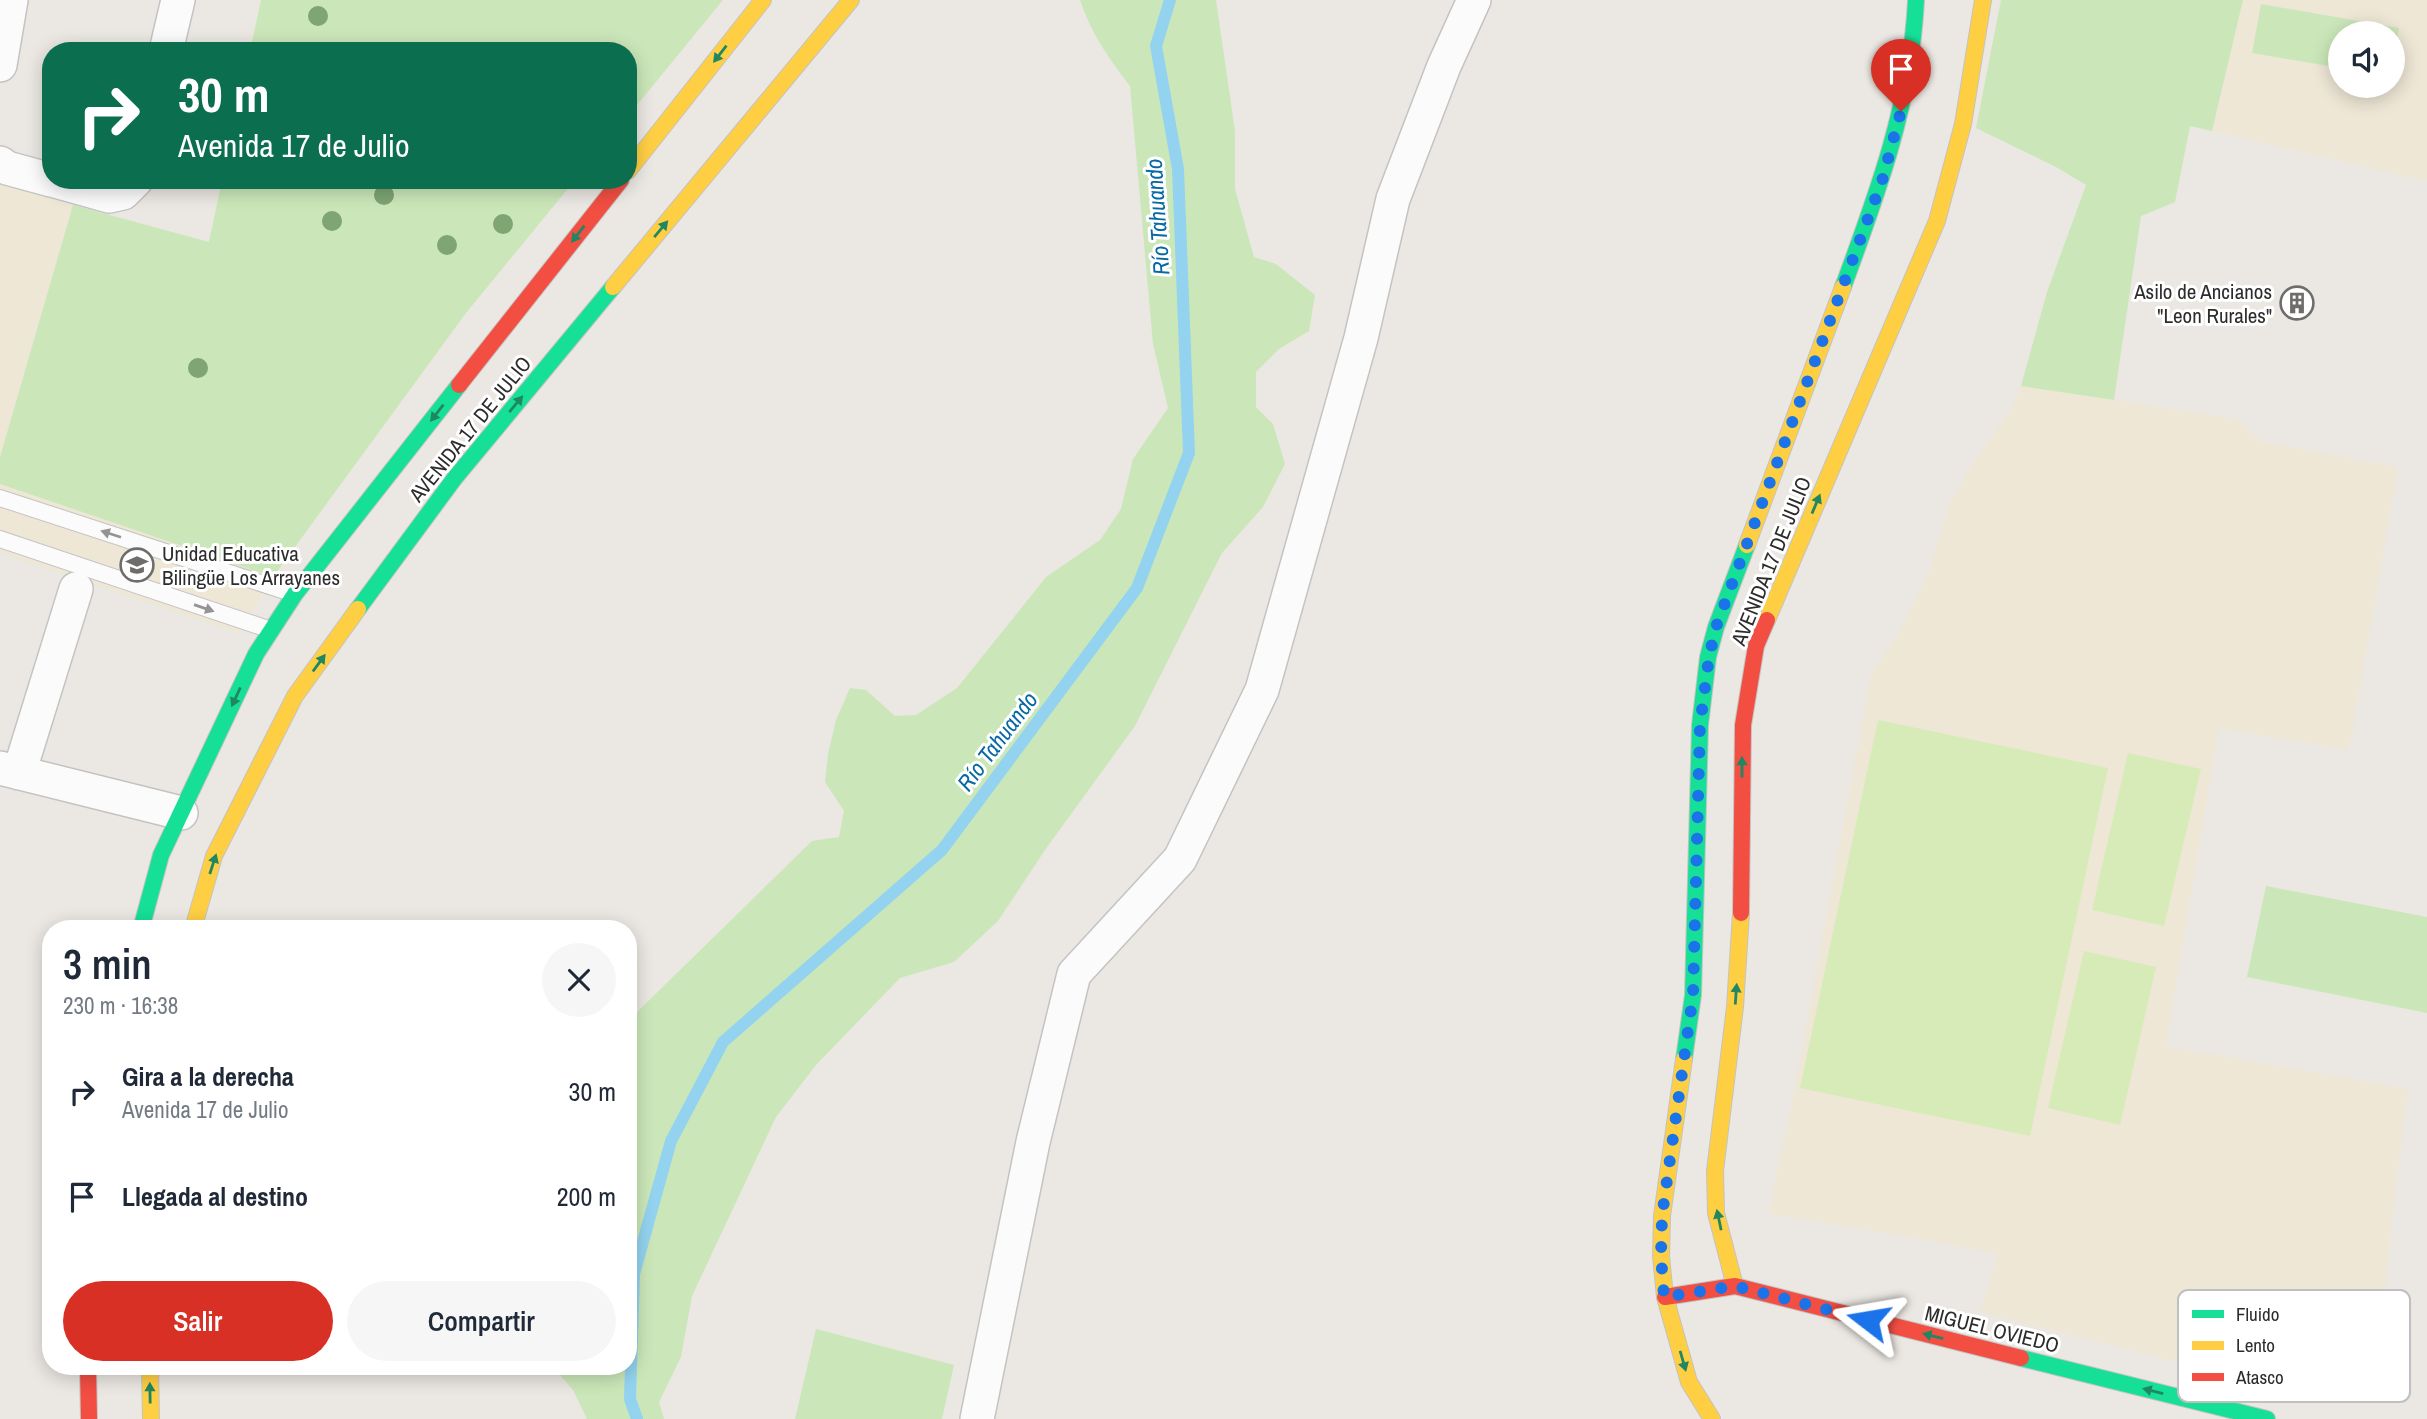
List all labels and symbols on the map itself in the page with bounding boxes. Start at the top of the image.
pin [1871,39,1931,111]
one-way arrow [713,44,728,62]
water label: Río Tahuando [1137,158,1177,276]
one-way arrow [653,221,668,238]
one-way arrow [571,224,586,242]
place label: Asilo de Ancianos "Leon Rurales" [2133,277,2272,330]
building icon: Asilo de Ancianos "Leon Rurales" [2278,284,2316,322]
street label: AVENIDA 17 DE JULIO [402,350,538,509]
one-way arrow [508,396,523,413]
one-way arrow [430,403,445,421]
street label: AVENIDA 17 DE JULIO [1724,472,1818,651]
one-way arrow [1811,493,1822,514]
one-way arrow [100,528,121,539]
place label: Unidad Educativa Bilingüe Los Arrayanes [162,539,340,592]
school or university icon: Unidad Educativa Bilingüe Los Arrayanes [118,546,156,584]
one-way arrow [193,603,214,614]
one-way arrow [312,654,326,672]
water label: Río Tahuando [950,685,1044,797]
one-way arrow [230,687,242,707]
one-way arrow [1737,755,1748,777]
one-way arrow [208,853,218,874]
one-way arrow [1731,983,1742,1005]
one-way arrow [1713,1209,1724,1231]
position arrow [1831,1283,1905,1357]
legend [2178,1290,2410,1402]
street label: MIGUEL OVIEDO [1922,1298,2062,1360]
text: Fluido [2236,1301,2279,1327]
one-way arrow [1922,1330,1944,1341]
text: Lento [2236,1332,2275,1358]
one-way arrow [1678,1351,1688,1372]
text: Atasco [2235,1364,2284,1390]
one-way arrow [145,1382,156,1404]
one-way arrow [2142,1385,2164,1396]

